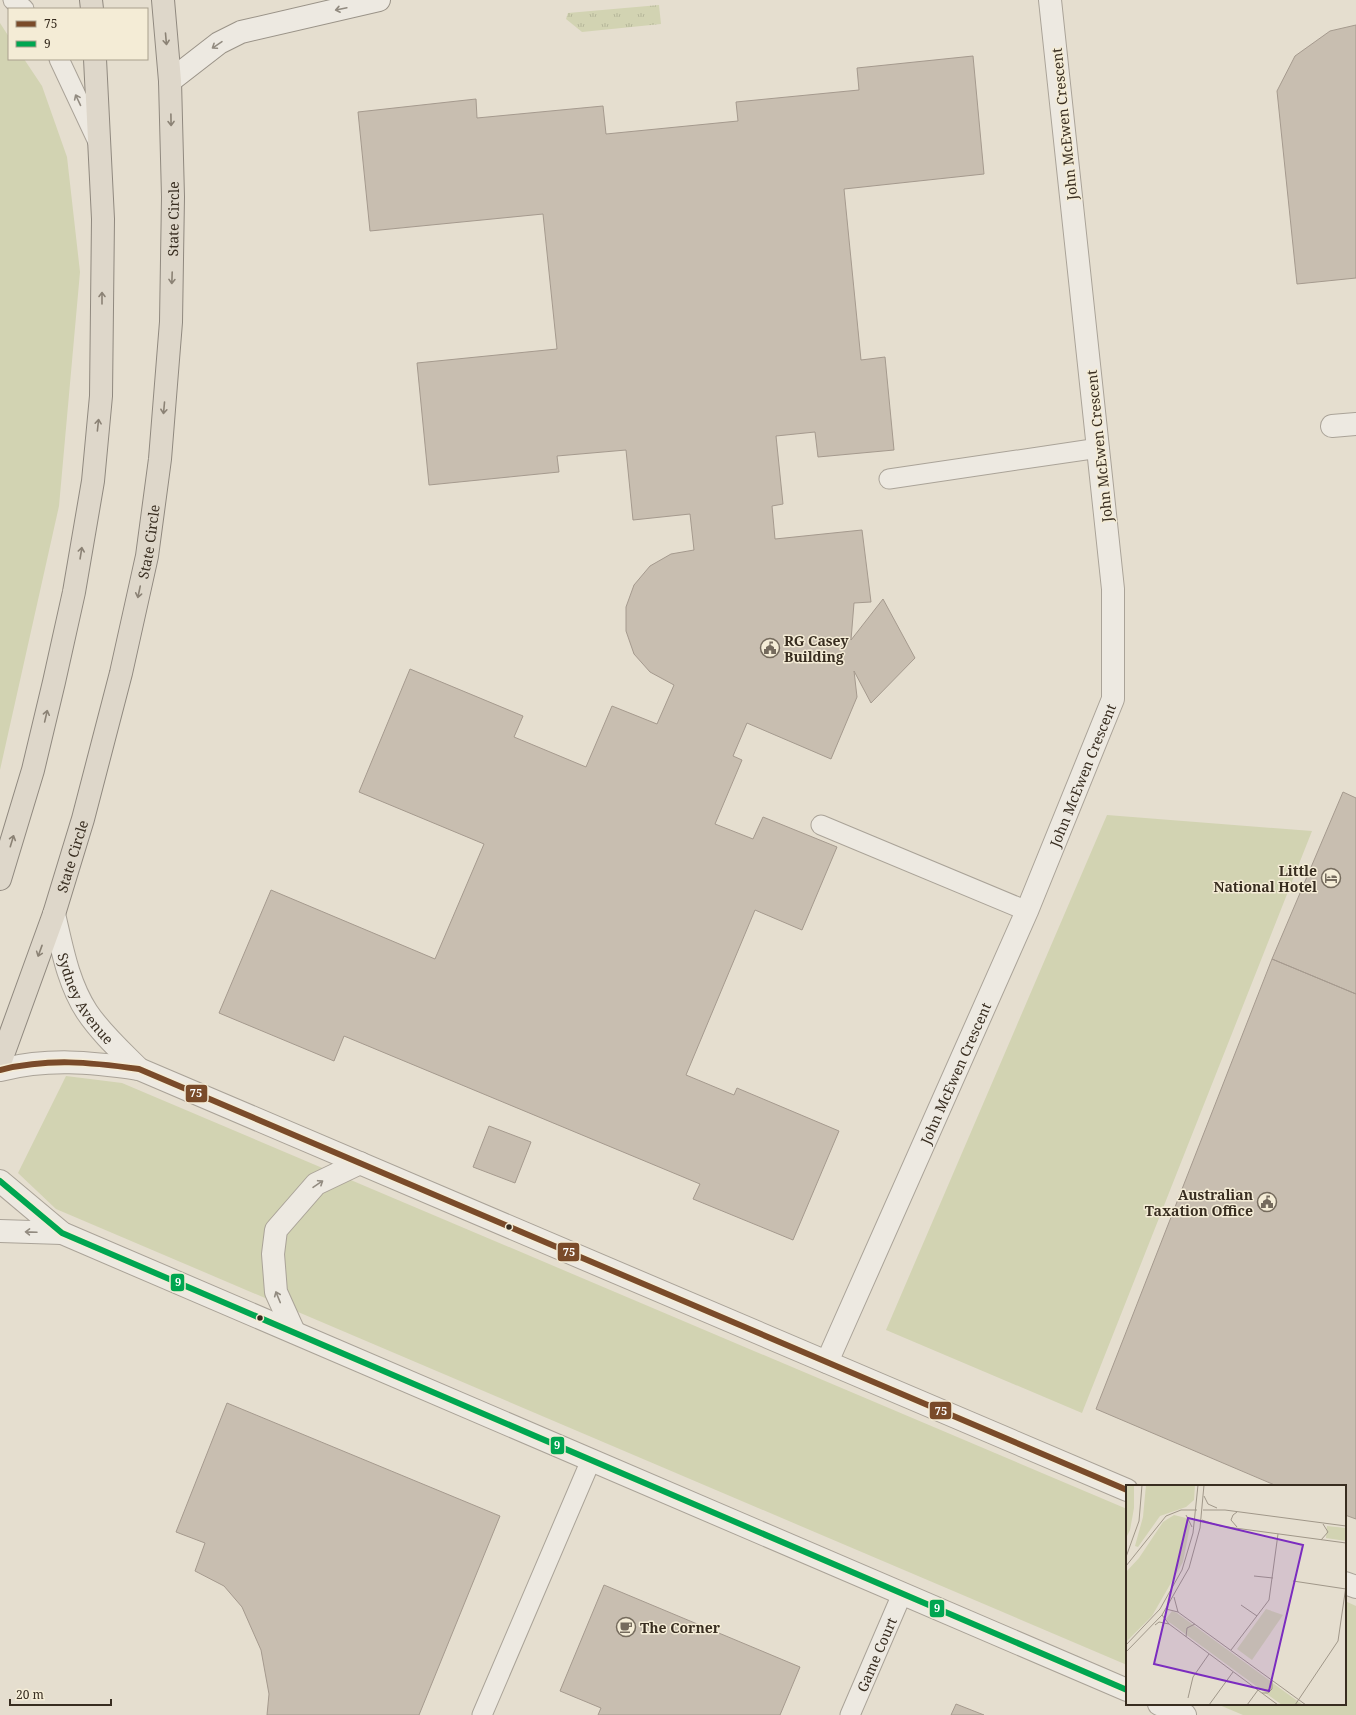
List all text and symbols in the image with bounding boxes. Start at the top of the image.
one-way arrow [335,5,348,13]
legend [8,8,148,60]
text: 75 [44,15,57,32]
one-way arrow [163,32,170,45]
text: 9 [44,35,51,52]
one-way arrow [212,41,223,49]
street label: John McEwen Crescent [1047,47,1082,202]
one-way arrow [74,95,81,107]
one-way arrow [167,113,175,126]
street label: State Circle [163,181,183,256]
one-way arrow [168,271,176,284]
one-way arrow [98,292,106,305]
street label: John McEwen Crescent [1082,369,1117,524]
one-way arrow [161,401,168,414]
one-way arrow [94,418,102,431]
street label: State Circle [133,503,163,581]
one-way arrow [77,547,85,560]
one-way arrow [135,585,143,598]
place label: RG Casey Building [784,631,850,666]
public building icon: RG Casey Building [759,637,781,659]
street label: John McEwen Crescent [1044,701,1120,851]
one-way arrow [43,710,51,723]
street label: State Circle [52,817,92,895]
one-way arrow [8,836,16,848]
place label: Little National Hotel [1213,861,1317,896]
hotel icon: Little National Hotel [1320,867,1342,889]
one-way arrow [36,945,44,957]
street label: Sydney Avenue [54,951,118,1048]
street label: John McEwen Crescent [915,999,995,1148]
line badge: 75 [185,1084,208,1103]
text: 75 [190,1085,202,1100]
one-way arrow [312,1180,324,1188]
place label: Australian Taxation Office [1145,1185,1253,1220]
public building icon: Australian Taxation Office [1256,1191,1278,1213]
unlabelled marker [504,1222,514,1232]
one-way arrow [25,1228,38,1236]
line badge: 75 [557,1242,580,1262]
text: 75 [563,1244,575,1259]
line badge: 9 [170,1273,185,1292]
text: 9 [175,1274,181,1289]
one-way arrow [274,1291,281,1303]
unlabelled marker [255,1313,265,1323]
line badge: 75 [929,1401,952,1420]
text: 75 [935,1403,947,1418]
line badge: 9 [550,1436,565,1455]
text: 9 [554,1437,560,1452]
inset map [1126,1485,1346,1705]
line badge: 9 [929,1599,945,1618]
text: 9 [934,1600,940,1615]
street label: Game Court [852,1614,900,1695]
cafe icon: The Corner [615,1616,637,1638]
place label: The Corner [640,1618,721,1637]
scale bar [10,1681,111,1707]
text: 20 m [16,1686,44,1703]

